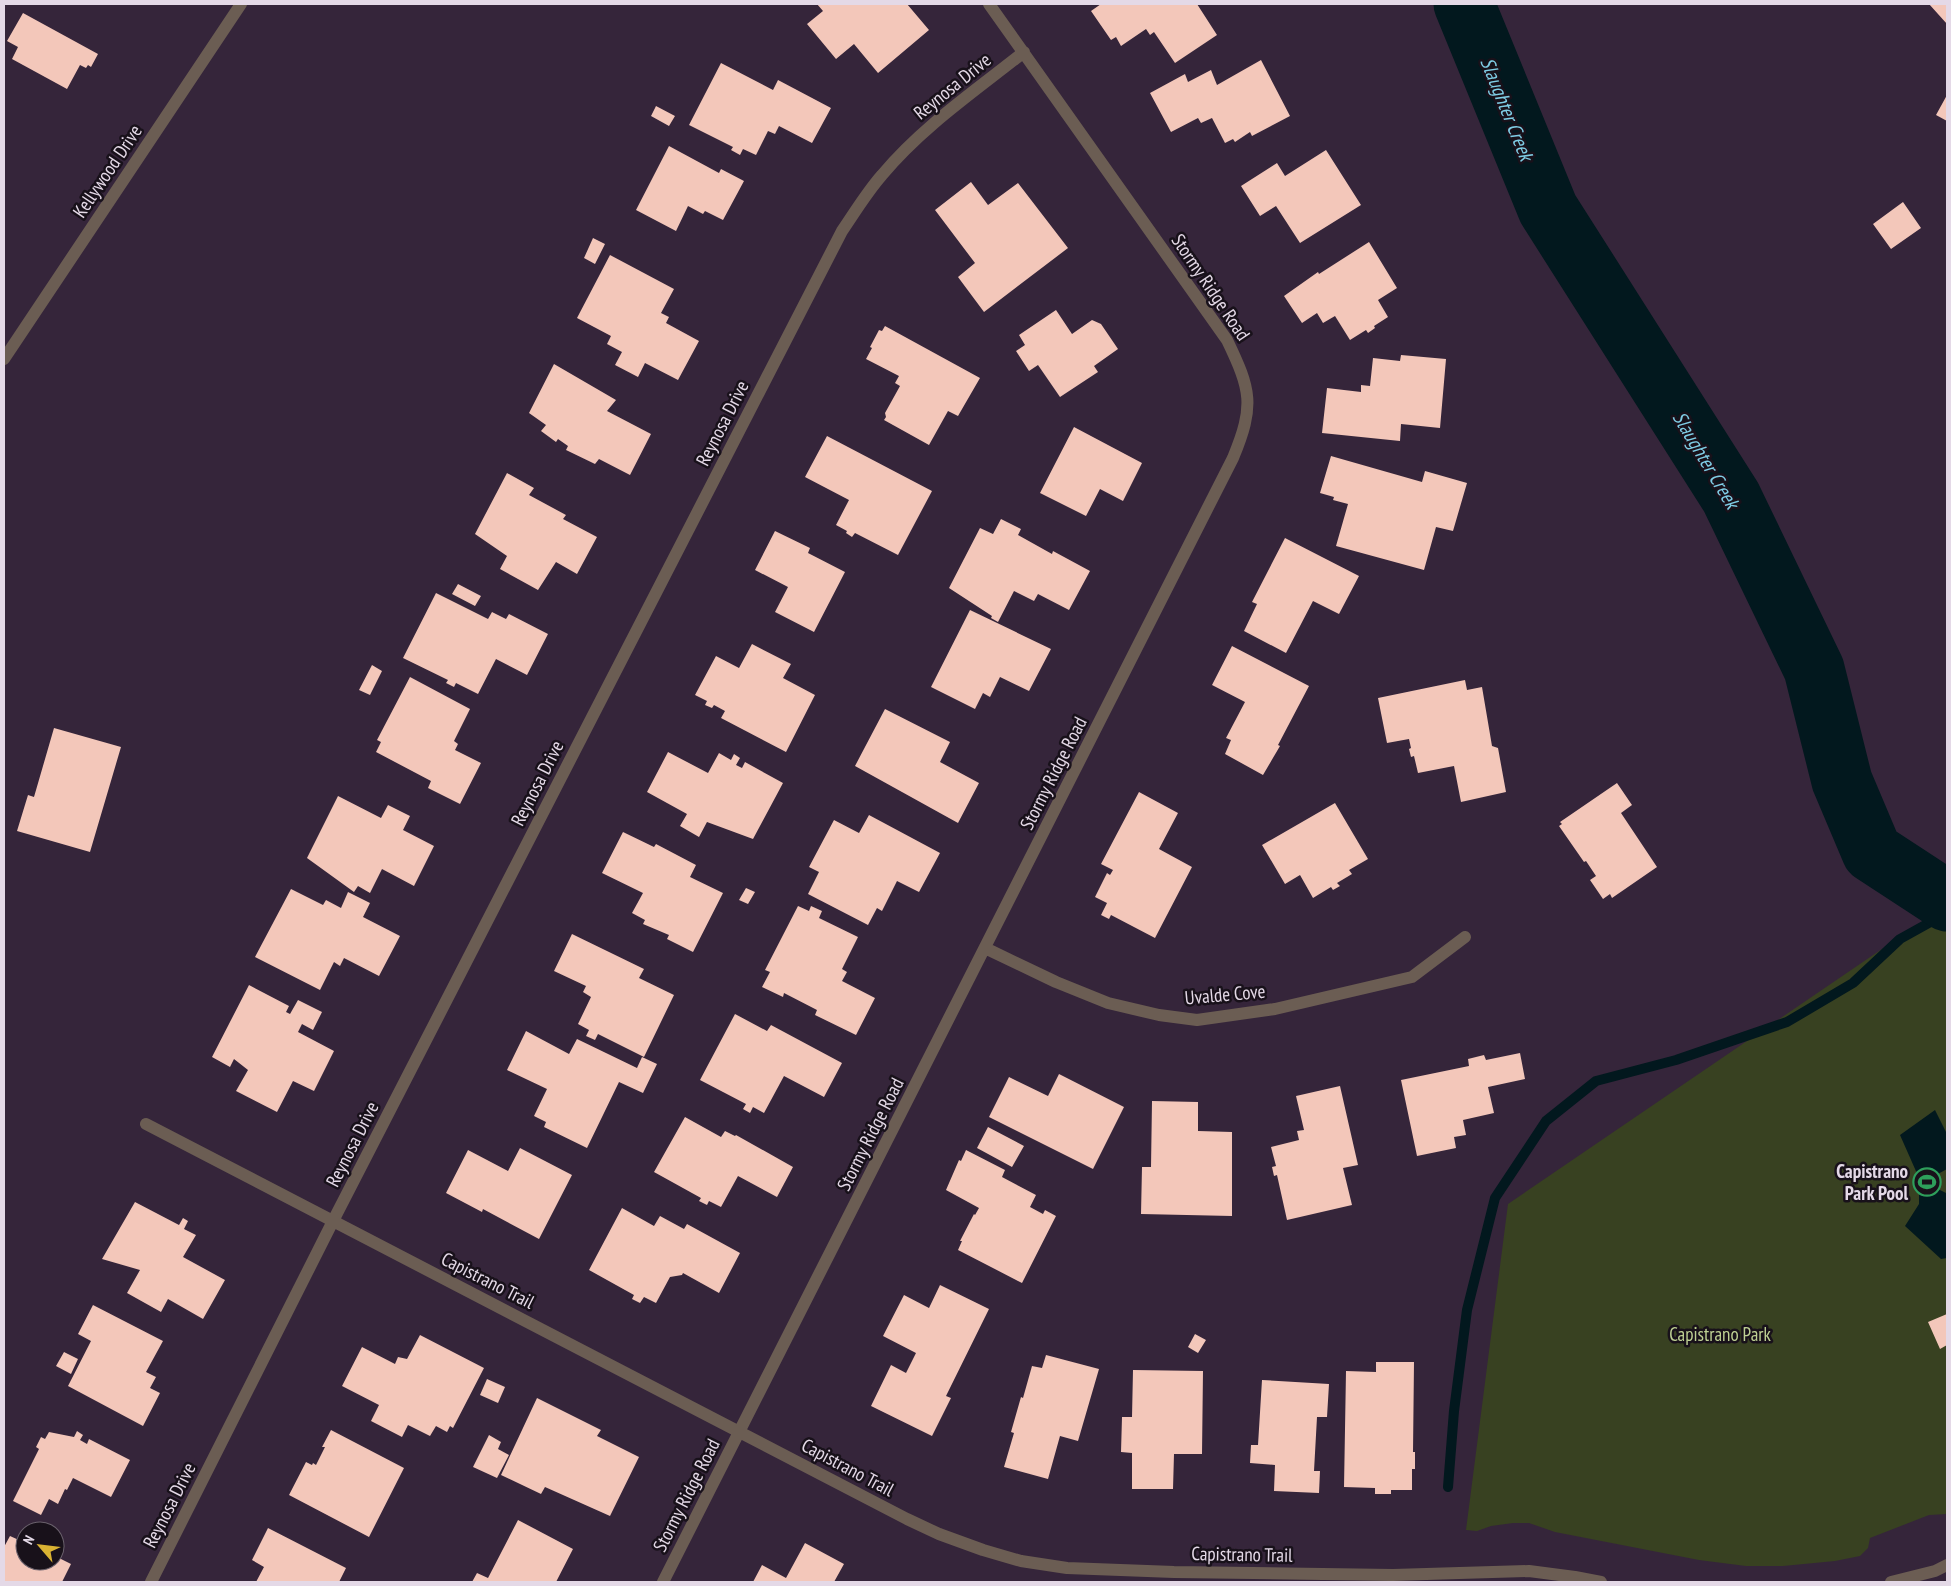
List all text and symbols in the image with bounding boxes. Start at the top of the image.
street label: Reynosa Drive [909,48,995,124]
water label: Slaughter Creek [1474,54,1540,167]
street label: Kellywood Drive [67,120,147,222]
street label: Stormy Ridge Road [1166,229,1256,345]
street label: Reynosa Drive [690,376,754,470]
water label: Slaughter Creek [1667,407,1746,515]
street label: Stormy Ridge Road [1014,712,1092,834]
street label: Reynosa Drive [505,736,569,830]
street label: Uvalde Cove [1184,979,1266,1009]
street label: Stormy Ridge Road [831,1073,909,1195]
street label: Reynosa Drive [320,1097,384,1191]
place label: Capistrano Park Pool [1836,1159,1908,1205]
sports icon: Capistrano Park Pool [1912,1167,1942,1197]
street label: Capistrano Trail [437,1246,539,1314]
park label: Capistrano Park [1669,1322,1771,1346]
street label: Capistrano Trail [798,1433,899,1502]
street label: Stormy Ridge Road [647,1434,725,1556]
street label: Reynosa Drive [137,1458,201,1552]
north arrow [15,1521,65,1571]
text: N [19,1532,38,1547]
street label: Capistrano Trail [1191,1541,1293,1567]

